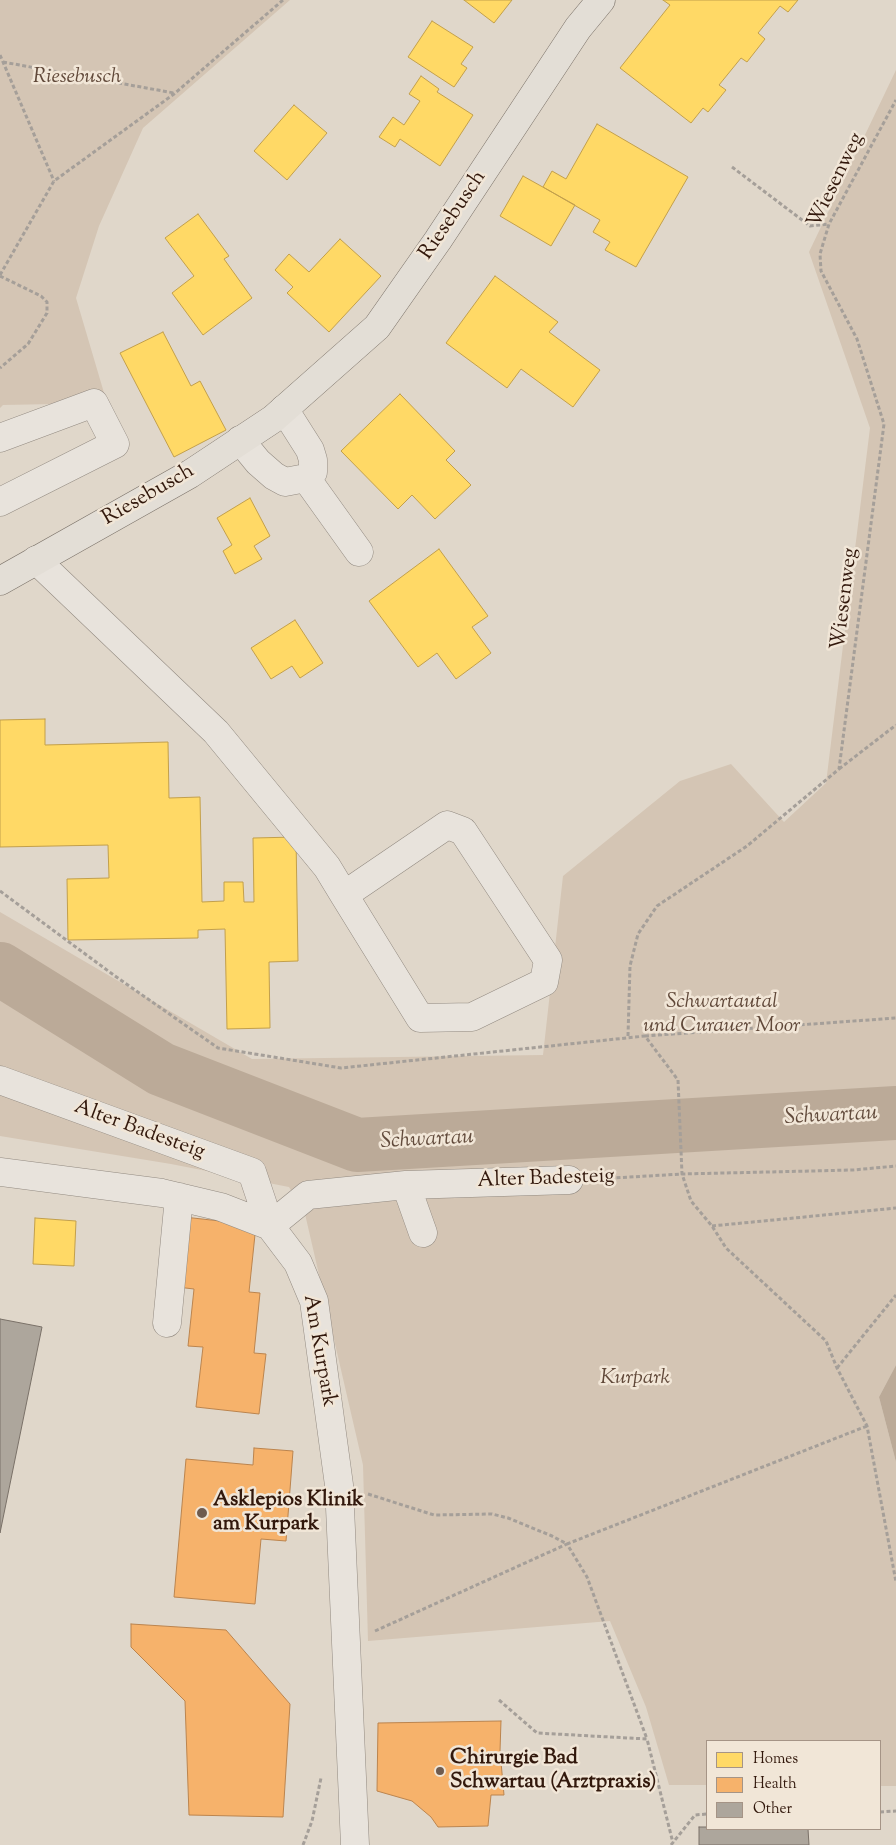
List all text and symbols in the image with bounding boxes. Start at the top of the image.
park label: Riesebusch [33,65,121,91]
street label: Wiesenweg [803,129,871,233]
street label: Riesebusch [415,167,493,265]
street label: Riesebusch [98,460,200,532]
street label: Wiesenweg [827,546,865,652]
park label: Schwartautal und Curauer Moor [644,990,800,1040]
street label: Alter Badesteig [70,1096,208,1166]
water label: Schwartau [784,1101,878,1133]
water label: Schwartau [380,1125,474,1157]
street label: Alter Badesteig [477,1165,615,1195]
street label: Am Kurpark [296,1293,340,1409]
park label: Kurpark [600,1366,670,1392]
place label: Asklepios Klinik am Kurpark [213,1488,364,1538]
marker: Asklepios Klinik am Kurpark [195,1506,209,1520]
legend [706,1740,881,1830]
place label: Chirurgie Bad Schwartau (Arztpraxis) [450,1746,656,1796]
text: Homes [753,1749,798,1770]
marker: Chirurgie Bad Schwartau (Arztpraxis) [434,1765,446,1777]
text: Health [753,1774,797,1795]
text: Other [753,1799,792,1820]

